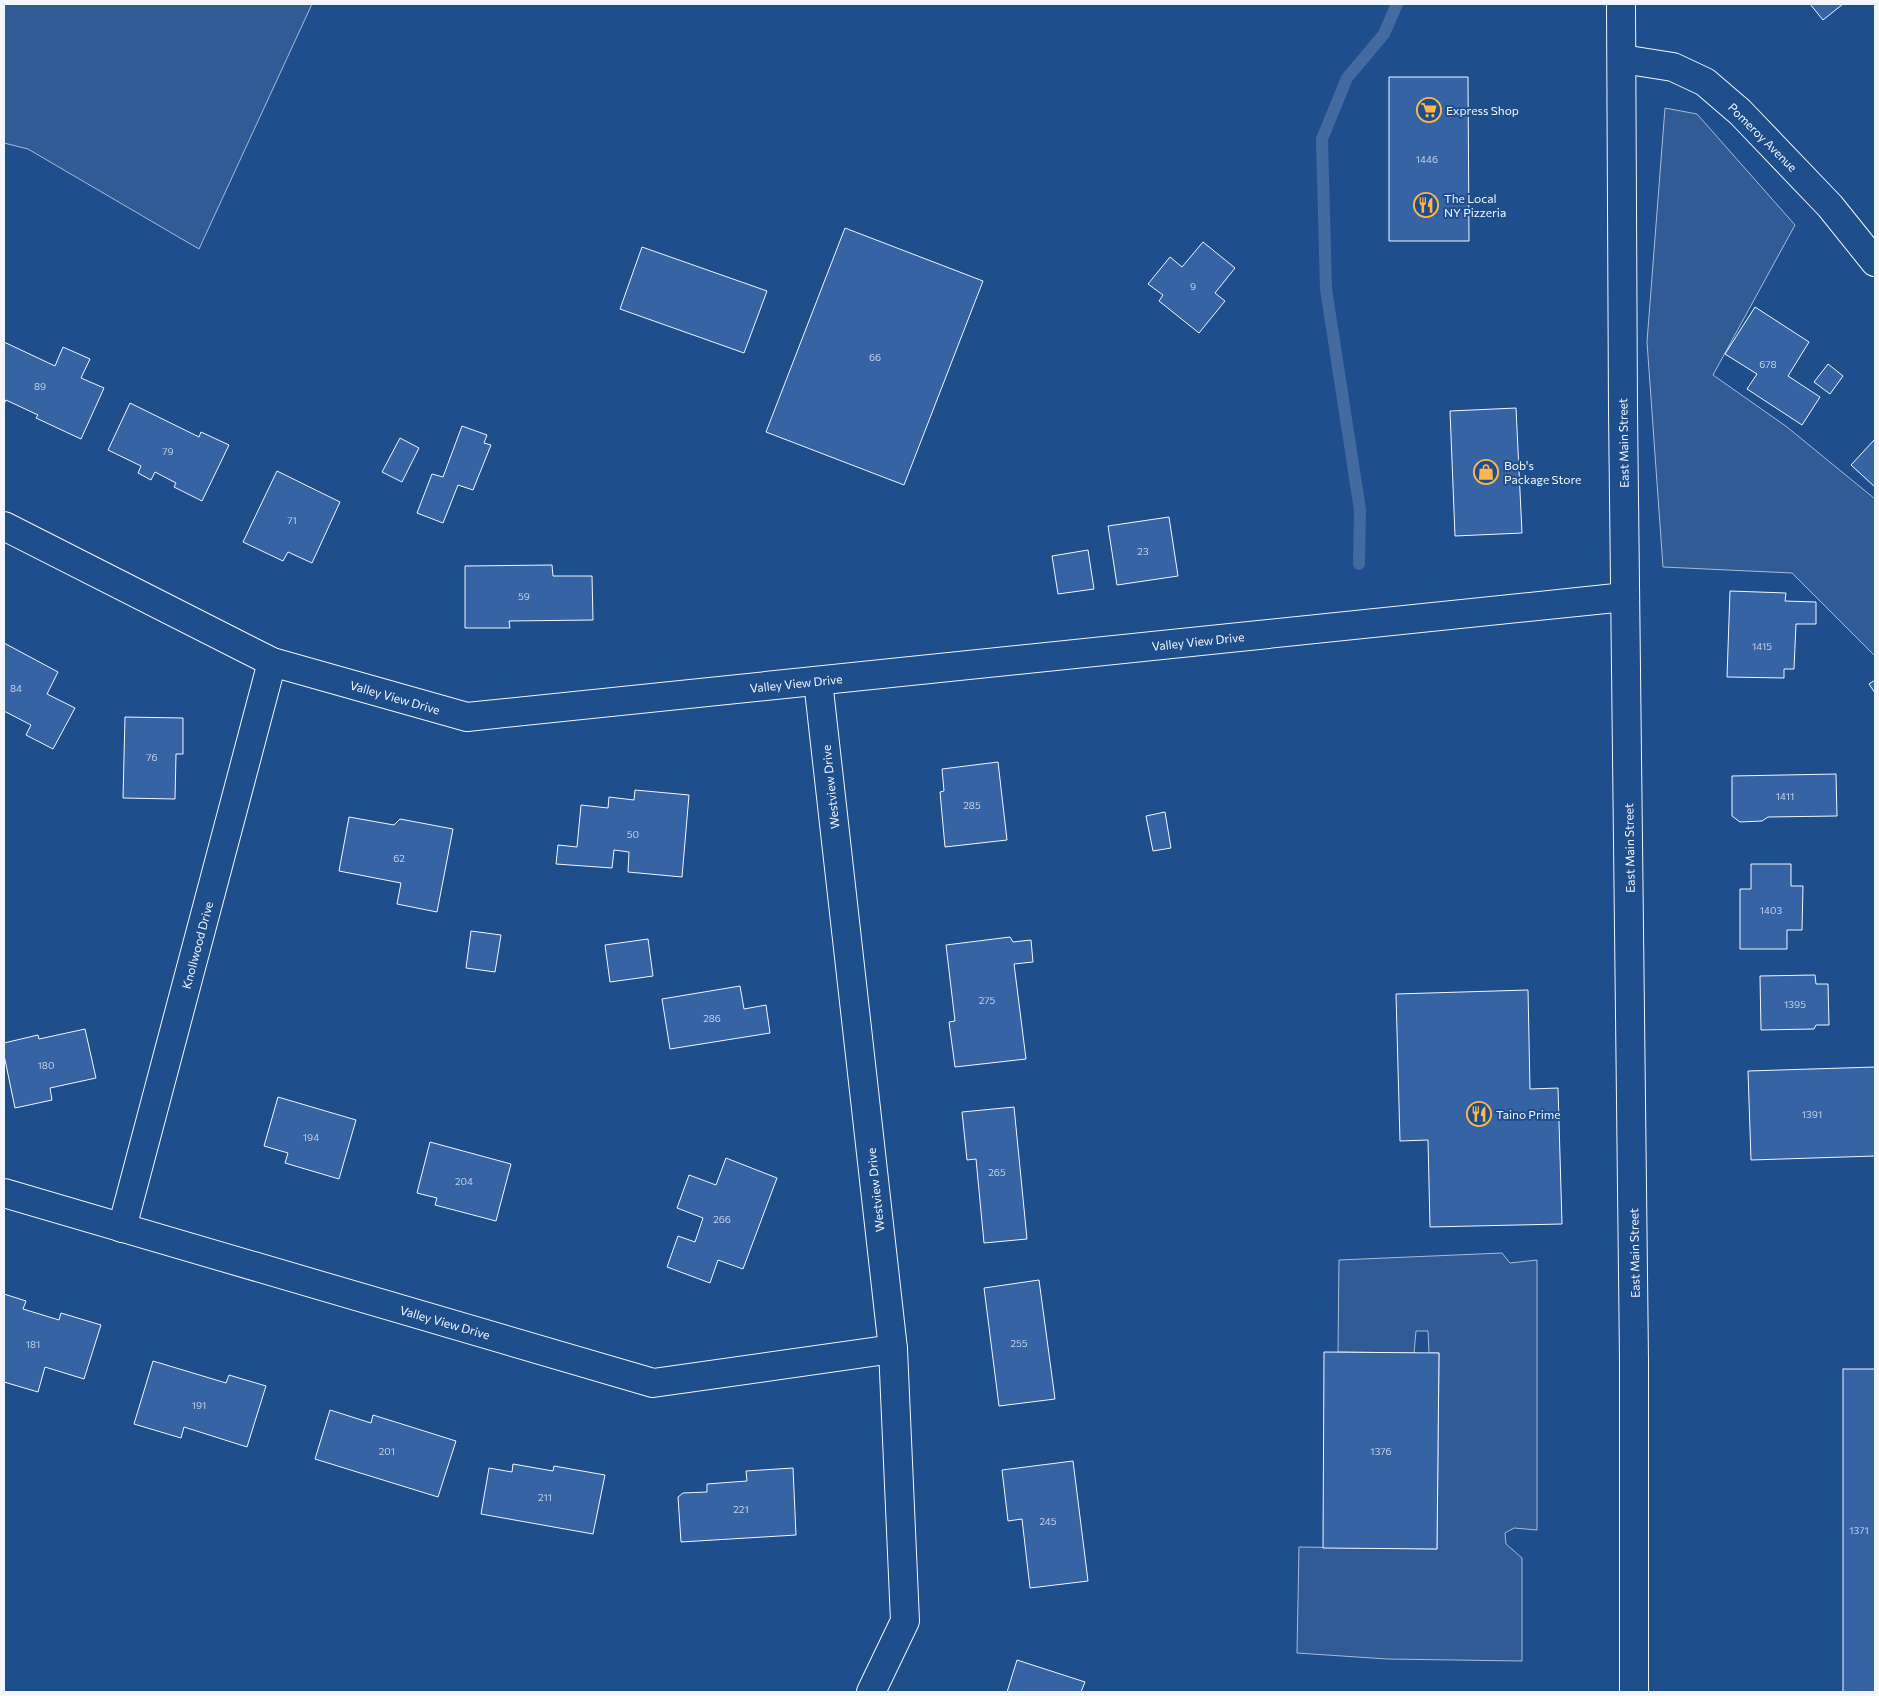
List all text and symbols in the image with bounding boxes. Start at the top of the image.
supermarket icon: Express Shop [1416,97,1442,123]
street label: Pomeroy Avenue [1726,100,1800,174]
place label: Express Shop [1446,103,1519,117]
house number: 1446 [1416,153,1438,165]
place label: The Local NY Pizzeria [1444,191,1506,219]
restaurant icon: The Local NY Pizzeria [1413,192,1439,218]
house number: 9 [1190,280,1196,292]
house number: 66 [869,351,881,363]
house number: 678 [1759,358,1777,370]
house number: 89 [34,380,46,392]
street label: East Main Street [1615,398,1631,488]
house number: 79 [162,445,174,457]
place label: Bob's Package Store [1504,458,1581,486]
shop icon: Bob's Package Store [1473,459,1499,485]
house number: 71 [287,514,297,526]
house number: 23 [1137,545,1149,557]
house number: 59 [518,590,530,602]
street label: Valley View Drive [1151,629,1245,653]
house number: 1415 [1752,640,1772,652]
street label: Valley View Drive [749,671,843,695]
street label: Valley View Drive [348,677,442,717]
house number: 84 [10,682,22,694]
street label: Westview Drive [819,744,841,830]
house number: 76 [146,751,158,763]
house number: 1411 [1776,790,1794,802]
house number: 285 [963,799,981,811]
street label: East Main Street [1621,803,1637,893]
house number: 50 [627,828,639,840]
house number: 62 [393,852,405,864]
street label: Knollwood Drive [179,900,215,990]
house number: 1403 [1760,904,1783,916]
house number: 275 [979,994,996,1006]
house number: 1395 [1784,998,1806,1010]
house number: 286 [703,1012,721,1024]
house number: 180 [38,1059,54,1071]
restaurant icon: Taino Prime [1466,1101,1492,1127]
place label: Taino Prime [1496,1107,1561,1121]
house number: 1391 [1802,1108,1822,1120]
house number: 194 [303,1131,319,1143]
street label: Westview Drive [864,1147,886,1233]
house number: 265 [988,1166,1006,1178]
house number: 204 [455,1175,473,1187]
street label: East Main Street [1626,1208,1642,1298]
house number: 266 [713,1213,731,1225]
street label: Valley View Drive [398,1302,492,1342]
house number: 255 [1010,1337,1028,1349]
house number: 181 [26,1338,40,1350]
house number: 191 [192,1399,206,1411]
house number: 201 [379,1445,395,1457]
house number: 1376 [1370,1445,1392,1457]
house number: 211 [538,1491,552,1503]
house number: 221 [733,1503,749,1515]
house number: 245 [1039,1515,1057,1527]
house number: 1371 [1849,1524,1869,1536]

